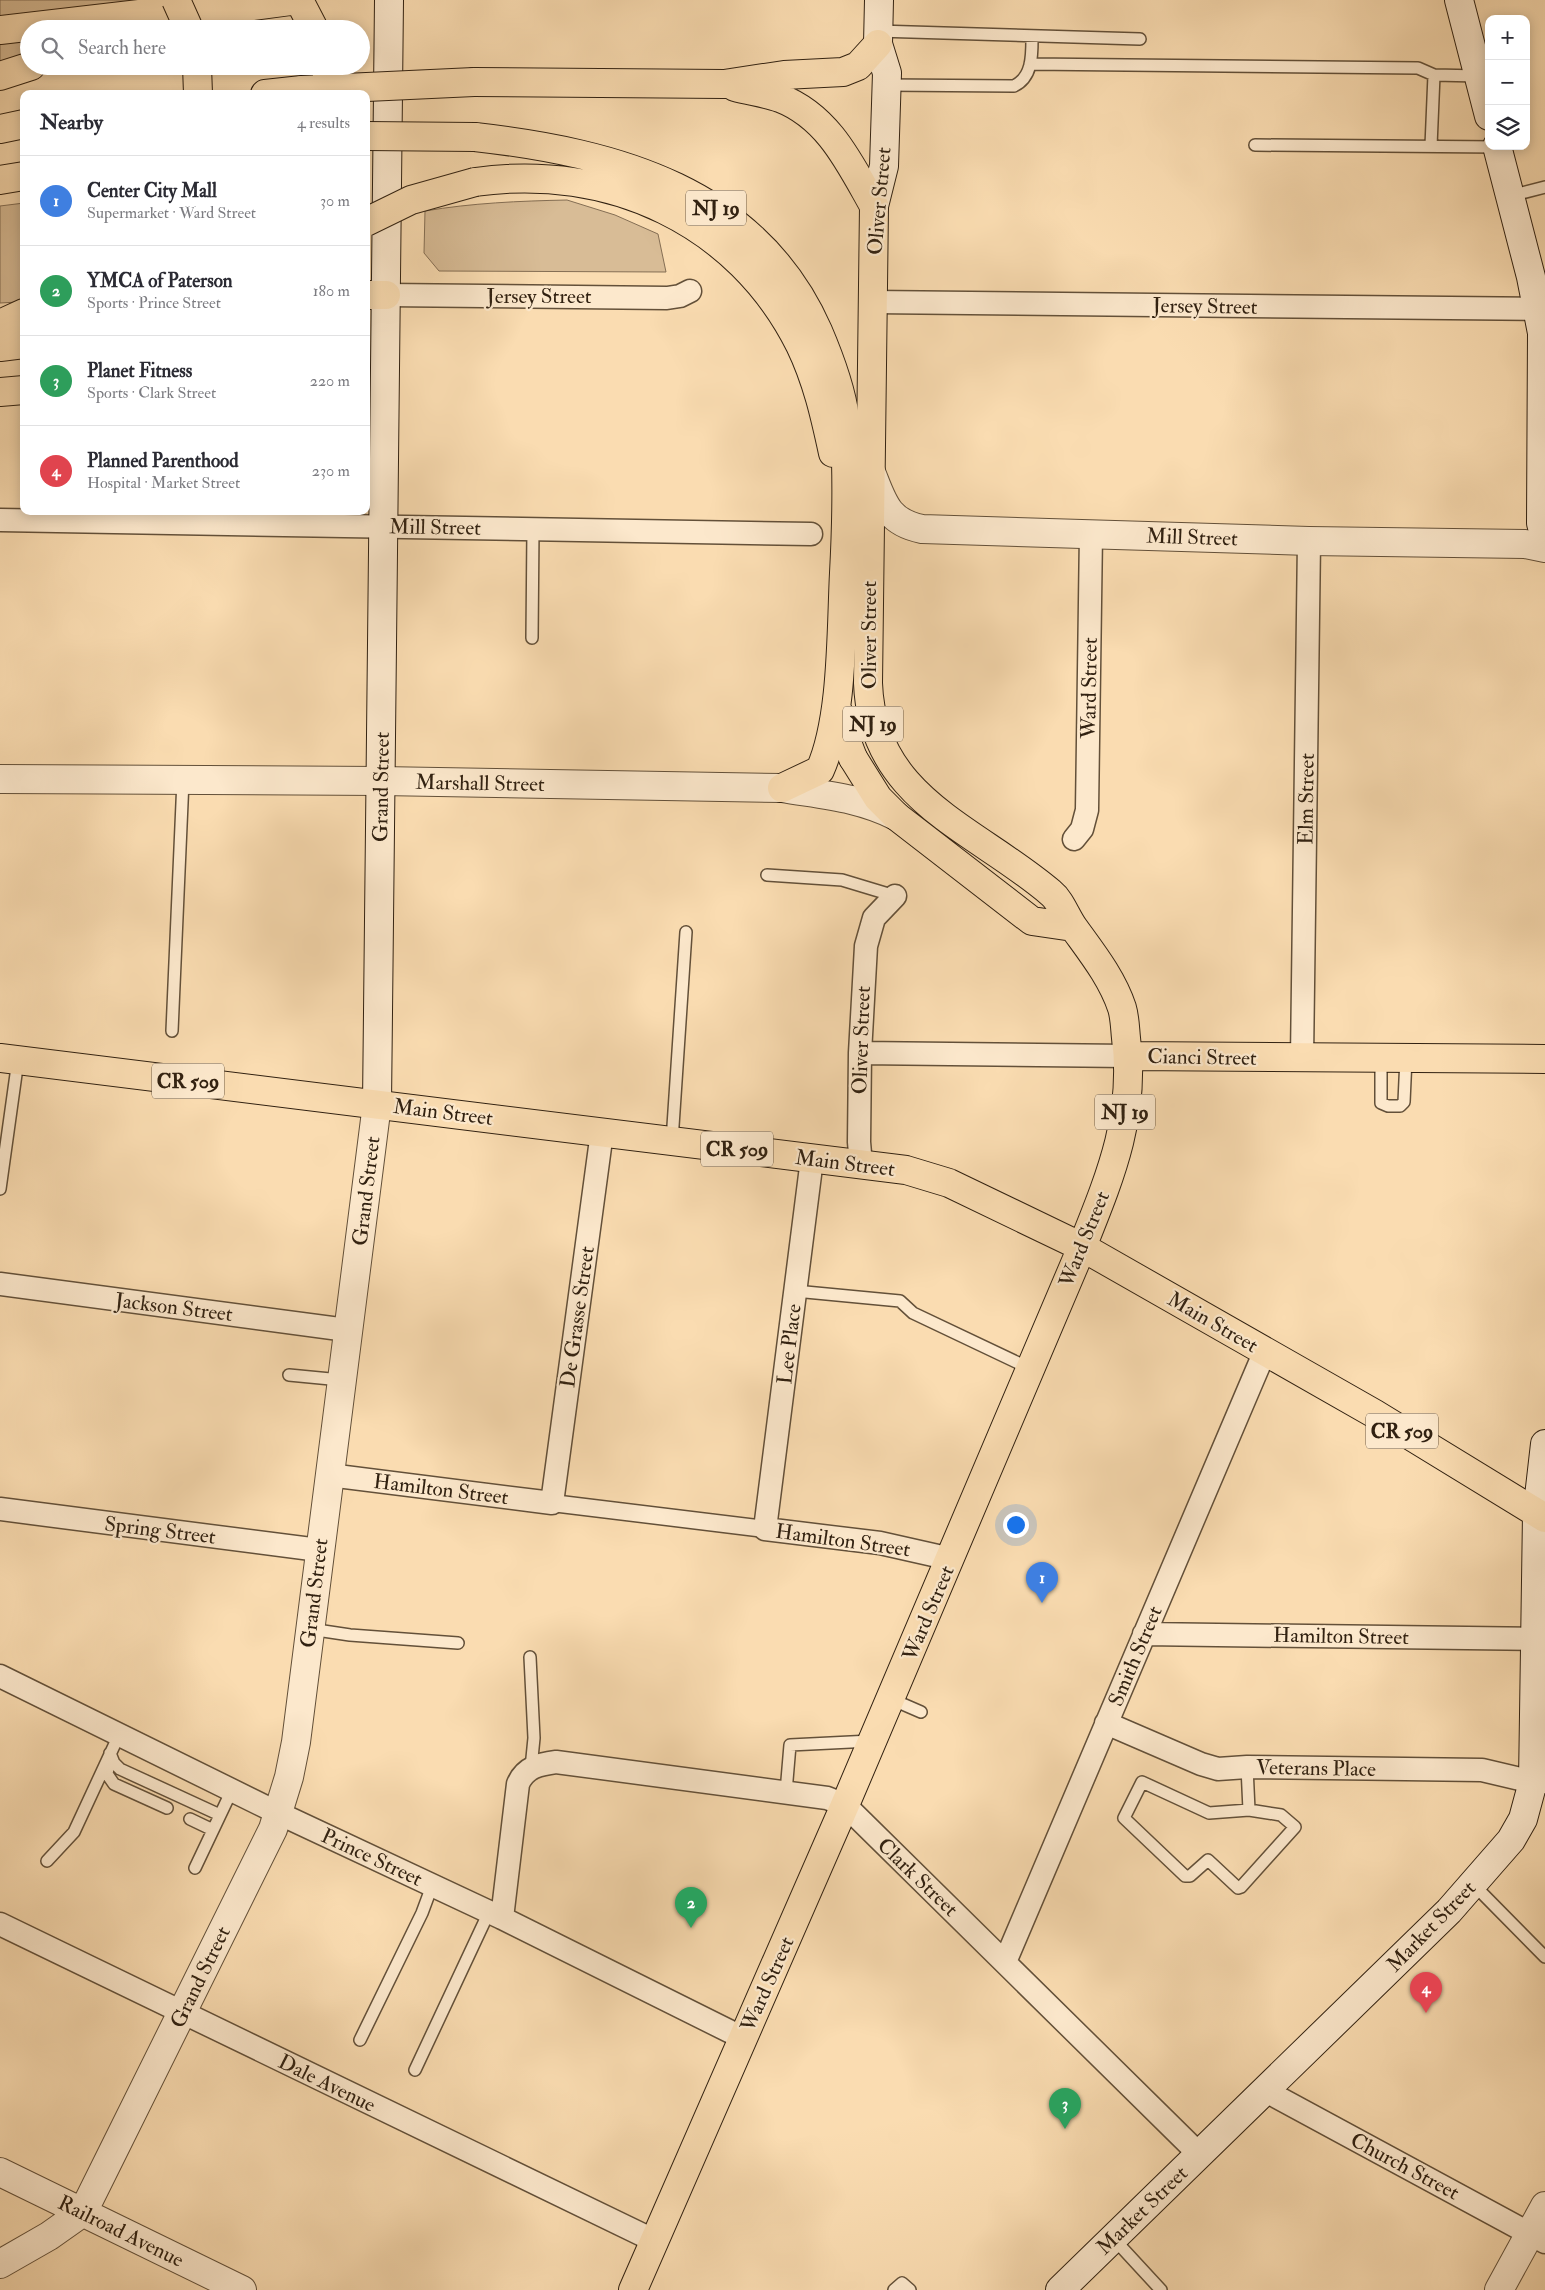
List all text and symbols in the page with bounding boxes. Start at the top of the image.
map controls [1485,15,1530,150]
button: + [1485,15,1530,60]
search box [20,20,370,75]
icon: search [38,34,66,62]
text: Search here [78,36,166,60]
button: − [1485,60,1530,105]
button: layers [1485,105,1530,150]
text: Nearby [40,109,103,136]
text: 4 results [297,113,350,133]
street label: Oliver Street [861,146,898,256]
text: Center City Mall [87,179,217,203]
road number: NJ 19 [686,190,746,226]
text: 1 [53,191,59,211]
text: 30 m [320,191,350,211]
text: Supermarket · Ward Street [87,203,256,223]
text: YMCA of Paterson [87,269,233,293]
text: 2 [52,281,60,301]
text: 180 m [313,281,350,301]
street label: Jersey Street [486,283,592,310]
street label: Jersey Street [1151,292,1258,321]
text: Sports · Prince Street [87,293,221,313]
text: Planet Fitness [87,359,192,383]
text: 3 [53,371,59,391]
text: 220 m [310,371,350,391]
text: Sports · Clark Street [87,383,216,403]
text: Planned Parenthood [87,449,239,473]
text: 4 [52,461,60,481]
text: 230 m [312,461,350,481]
text: Hospital · Market Street [87,473,240,493]
street label: Mill Street [389,513,481,542]
street label: Mill Street [1146,522,1238,553]
street label: Oliver Street [856,581,883,689]
street label: Ward Street [1075,637,1104,740]
road number: NJ 19 [843,706,903,742]
street label: Grand Street [367,731,396,842]
street label: Elm Street [1292,753,1321,845]
street label: Marshall Street [415,769,545,798]
street label: Oliver Street [846,985,877,1095]
street label: Cianci Street [1147,1043,1257,1072]
road number: CR 509 [152,1064,224,1098]
street label: Main Street [392,1093,495,1132]
road number: NJ 19 [1095,1094,1155,1130]
road number: CR 509 [701,1132,773,1166]
street label: Grand Street [346,1135,387,1247]
street label: Main Street [794,1144,897,1183]
street label: Ward Street [1053,1187,1116,1292]
street label: De Grasse Street [554,1244,601,1390]
street label: Main Street [1163,1286,1263,1359]
street label: Jackson Street [113,1287,234,1328]
street label: Lee Place [771,1302,808,1386]
road number: CR 509 [1366,1414,1438,1448]
street label: Hamilton Street [372,1468,510,1511]
street label: Spring Street [103,1510,217,1551]
your location [1003,1512,1029,1538]
street label: Hamilton Street [774,1518,912,1563]
street label: Grand Street [294,1537,335,1649]
street label: Ward Street [896,1561,961,1666]
pin: 1 [1026,1562,1058,1603]
street label: Smith Street [1102,1602,1169,1710]
street label: Hamilton Street [1273,1622,1409,1651]
street label: Veterans Place [1256,1754,1376,1783]
street label: Prince Street [317,1822,427,1893]
street label: Clark Street [871,1832,964,1923]
street label: Market Street [1381,1875,1482,1978]
pin: 2 [675,1887,707,1928]
street label: Grand Street [164,1922,237,2033]
street label: Ward Street [734,1932,800,2037]
pin: 4 [1410,1972,1442,2013]
street label: Dale Avenue [274,2048,380,2119]
pin: 3 [1049,2088,1081,2129]
street label: Church Street [1346,2127,1464,2206]
street label: Market Street [1091,2160,1194,2261]
street label: Railroad Avenue [53,2189,188,2274]

